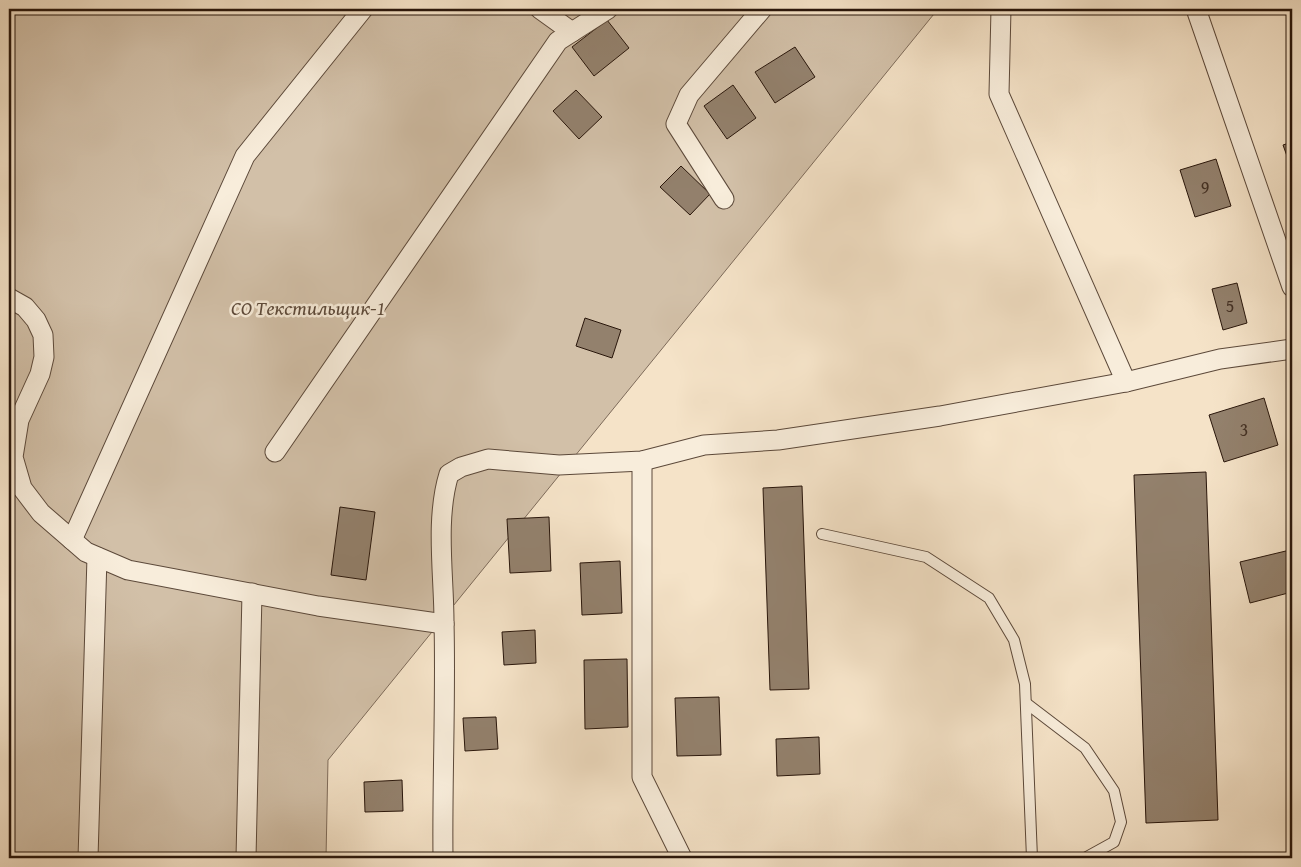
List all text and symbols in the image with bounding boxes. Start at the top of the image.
house number: 9 [1201,174,1209,201]
house number: 5 [1226,292,1234,319]
park label: СО Текстильщик-1 [231,293,385,322]
house number: 3 [1240,416,1248,443]

